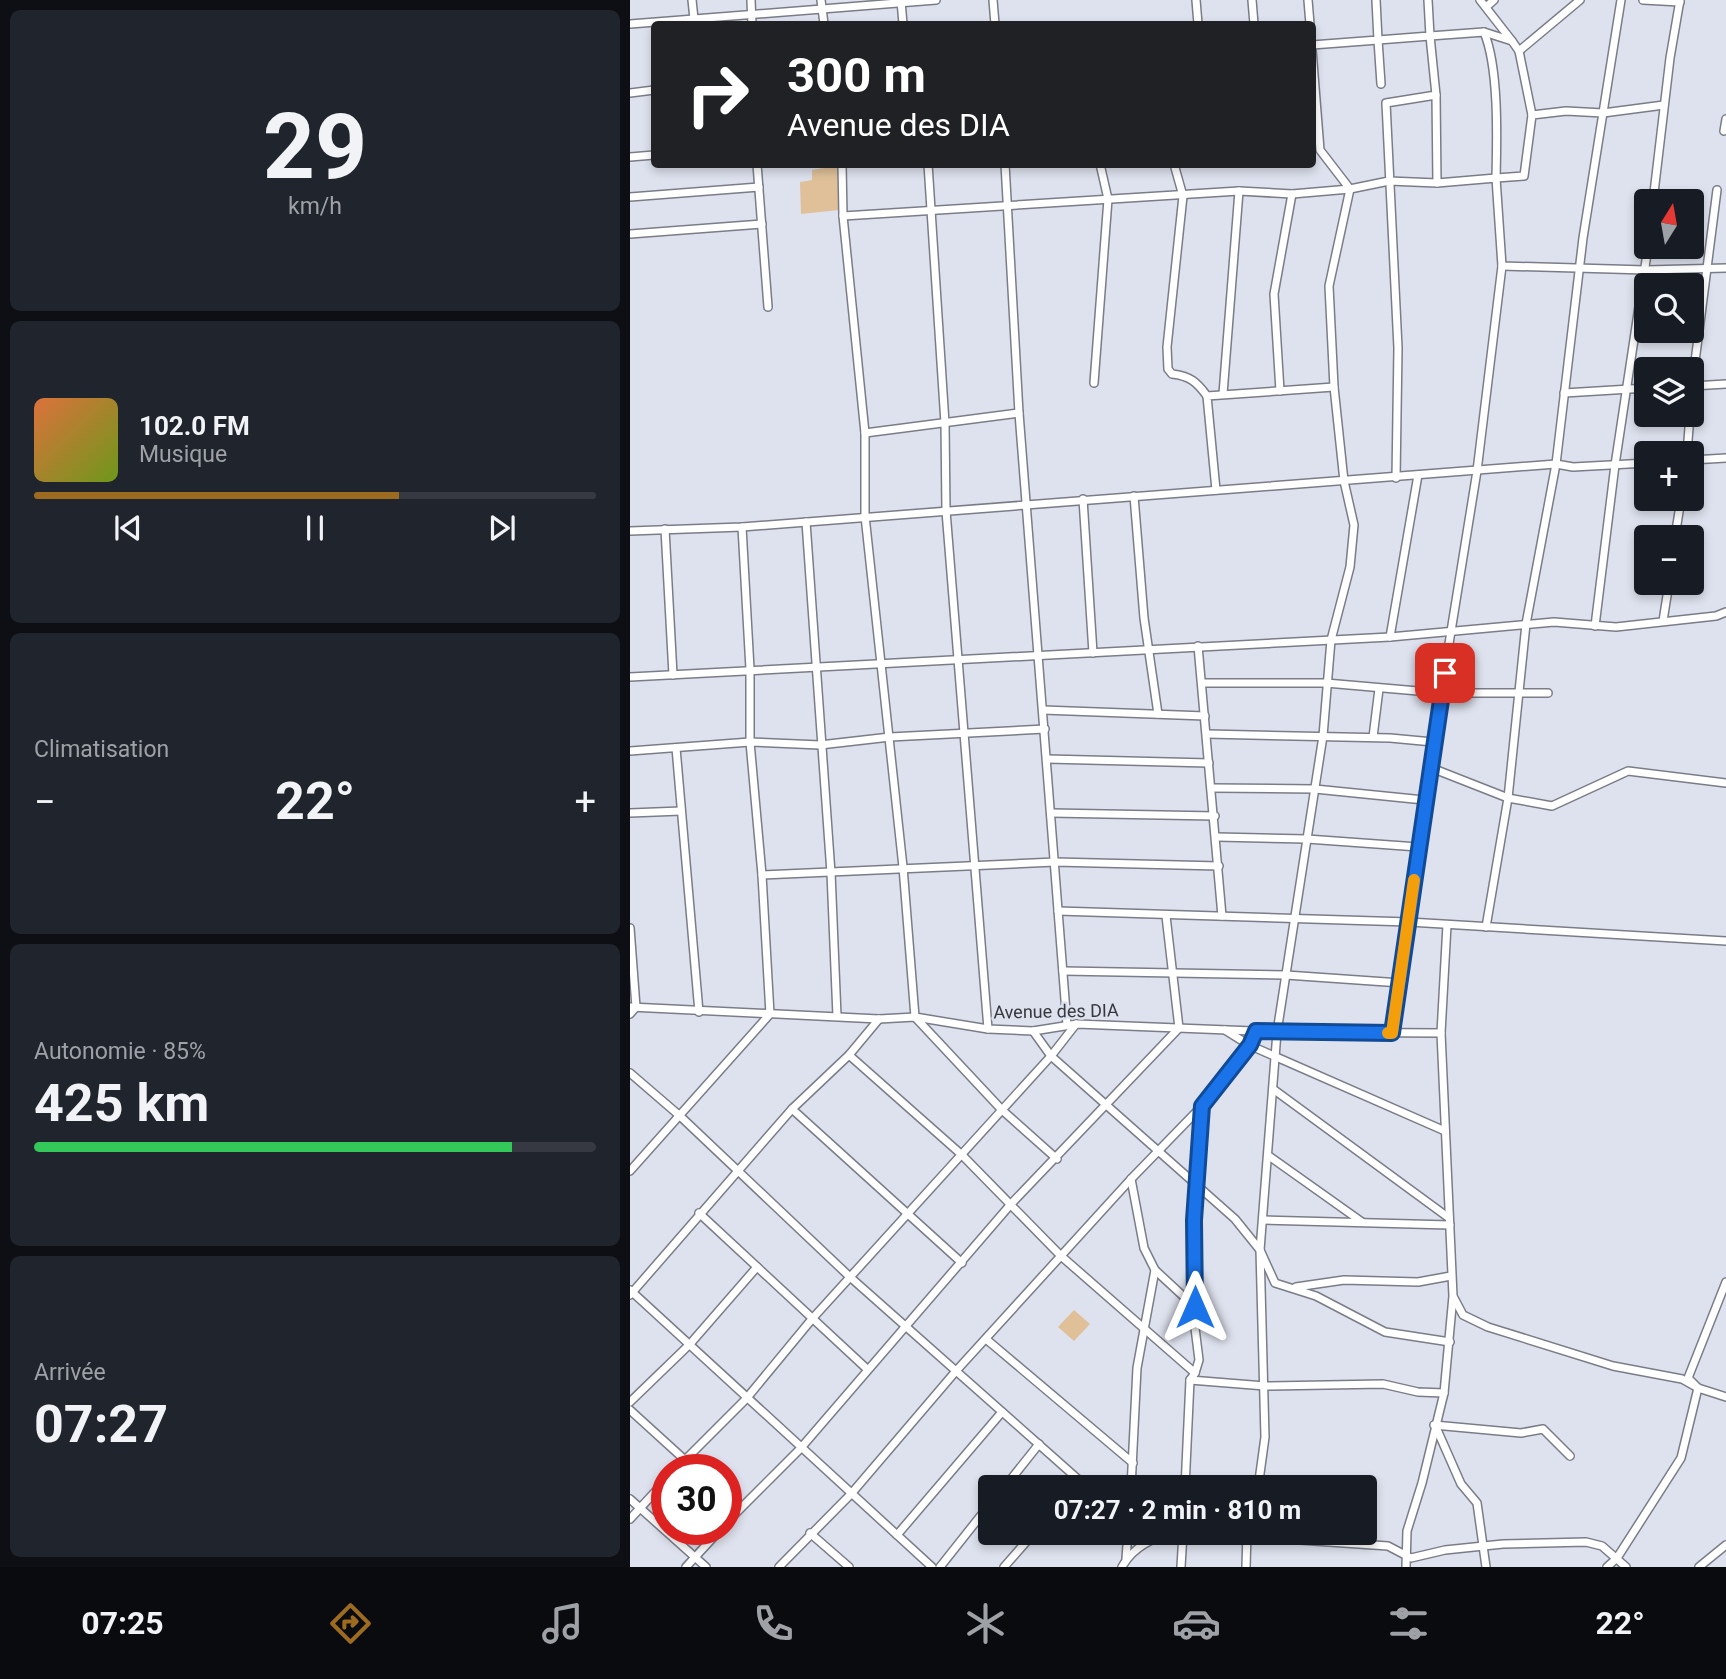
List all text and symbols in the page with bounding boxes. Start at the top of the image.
text: 300 m [787,47,926,104]
icon: right [672,49,763,140]
text: 29 [263,94,367,200]
text: Avenue des DIA [787,106,1010,144]
north arrow [1634,189,1704,259]
map controls [1634,189,1704,595]
text: km/h [288,193,342,220]
button: search [1634,273,1704,343]
button: layers [1634,357,1704,427]
text: 102.0 FM [139,411,250,441]
text: Musique [139,441,227,468]
button: + [1634,441,1704,511]
icon: previous [109,509,147,547]
icon: pause [296,509,334,547]
icon: next [483,509,521,547]
button: − [1634,525,1704,595]
pin [1415,643,1475,703]
icon: arrive [1426,654,1464,692]
text: Climatisation [34,736,169,763]
text: 22° [275,771,355,832]
text: − [34,780,56,824]
text: + [574,780,596,824]
street label: Avenue des DIA [993,999,1119,1023]
text: Autonomie · 85% [34,1038,206,1065]
text: 425 km [34,1073,209,1134]
position arrow [1158,1270,1232,1344]
text: Arrivée [34,1359,106,1386]
text: 07:27 [34,1394,168,1455]
speed limit sign: 30 [651,1454,742,1545]
text: 07:27 · 2 min · 810 m [1054,1495,1301,1525]
icon: directions [326,1599,375,1648]
icon: music [538,1599,587,1648]
icon: phone [749,1599,798,1648]
icon: climate [961,1599,1010,1648]
icon: car [1172,1599,1221,1648]
icon: filters [1384,1599,1433,1648]
text: 07:25 [81,1604,164,1642]
text: 22° [1595,1604,1645,1642]

